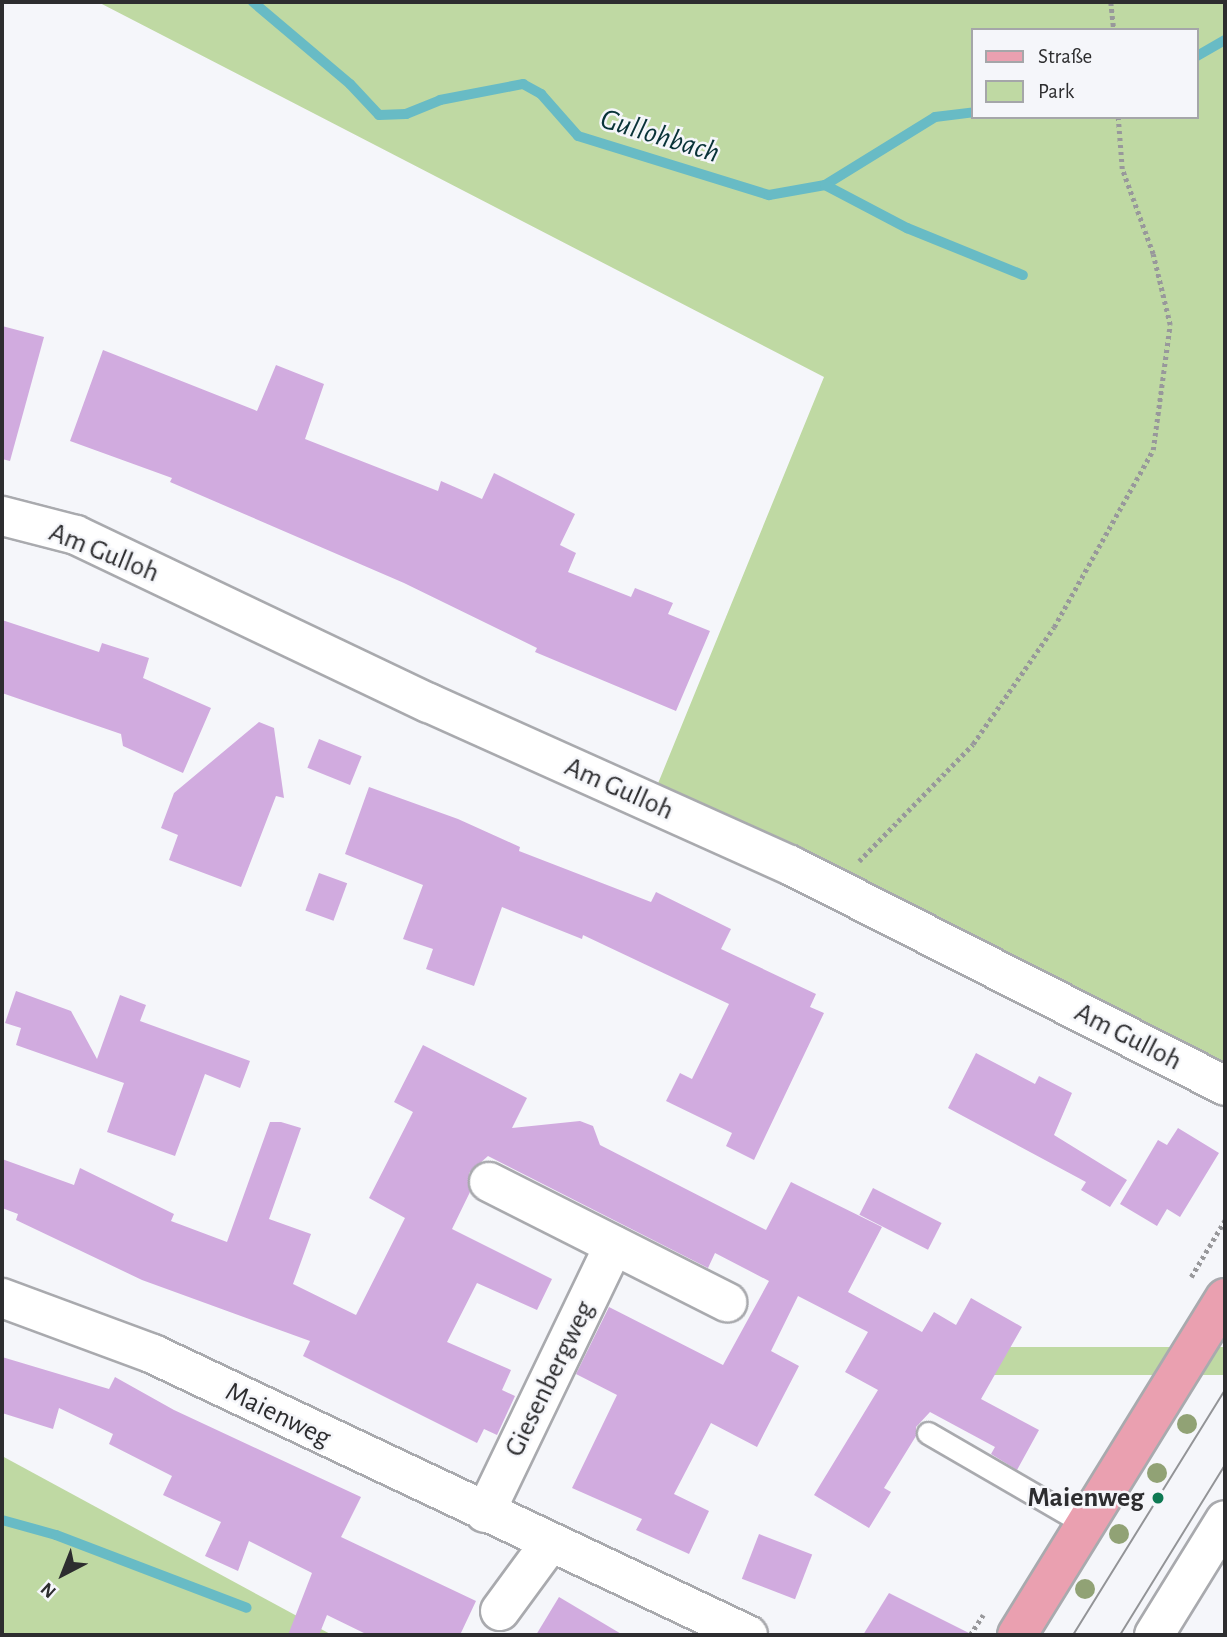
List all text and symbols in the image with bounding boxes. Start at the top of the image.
legend [972,28,1199,119]
text: Straße [1038,46,1092,67]
text: Park [1038,81,1074,102]
water label: Gullohbach [596,101,724,171]
street label: Am Gulloh [44,516,164,590]
street label: Am Gulloh [559,750,679,828]
street label: Am Gulloh [1069,996,1187,1078]
street label: Giesenbergweg [498,1296,602,1462]
street label: Maienweg [220,1375,336,1455]
place label: Maienweg [1027,1481,1144,1515]
marker: Maienweg [1150,1490,1166,1506]
north arrow [28,1539,98,1609]
text: N [37,1578,60,1601]

